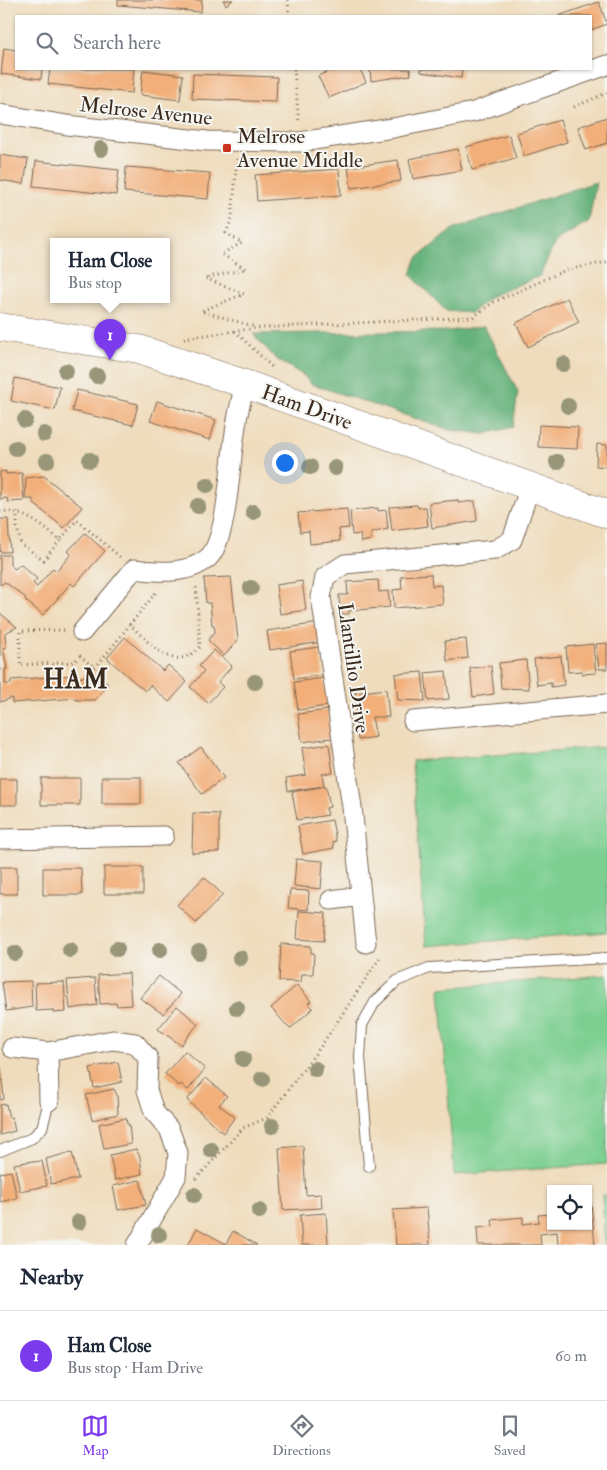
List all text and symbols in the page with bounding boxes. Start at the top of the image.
search box [15,15,592,70]
icon: search [33,29,61,57]
text: Search here [73,31,161,55]
street label: Melrose Avenue [78,91,214,132]
place label: Melrose Avenue Middle [236,123,363,174]
marker: Melrose Avenue Middle [221,142,233,154]
popup [50,238,170,303]
text: Ham Close [68,249,152,273]
text: Bus stop [68,273,122,293]
pin: 1 [94,319,126,360]
street label: Ham Drive [258,379,356,436]
your location [272,450,298,476]
street label: Llantillio Drive [331,601,376,735]
district label: HAM [43,664,109,696]
map controls [547,1185,592,1230]
button: locate [547,1185,592,1230]
text: Nearby [20,1264,83,1291]
text: Ham Close [67,1334,151,1358]
text: 1 [33,1346,39,1366]
text: 60 m [555,1346,587,1366]
text: Bus stop · Ham Drive [67,1358,203,1378]
tab: Map [81,1412,109,1459]
tab: Directions [272,1412,331,1459]
tab: Saved [494,1412,526,1459]

